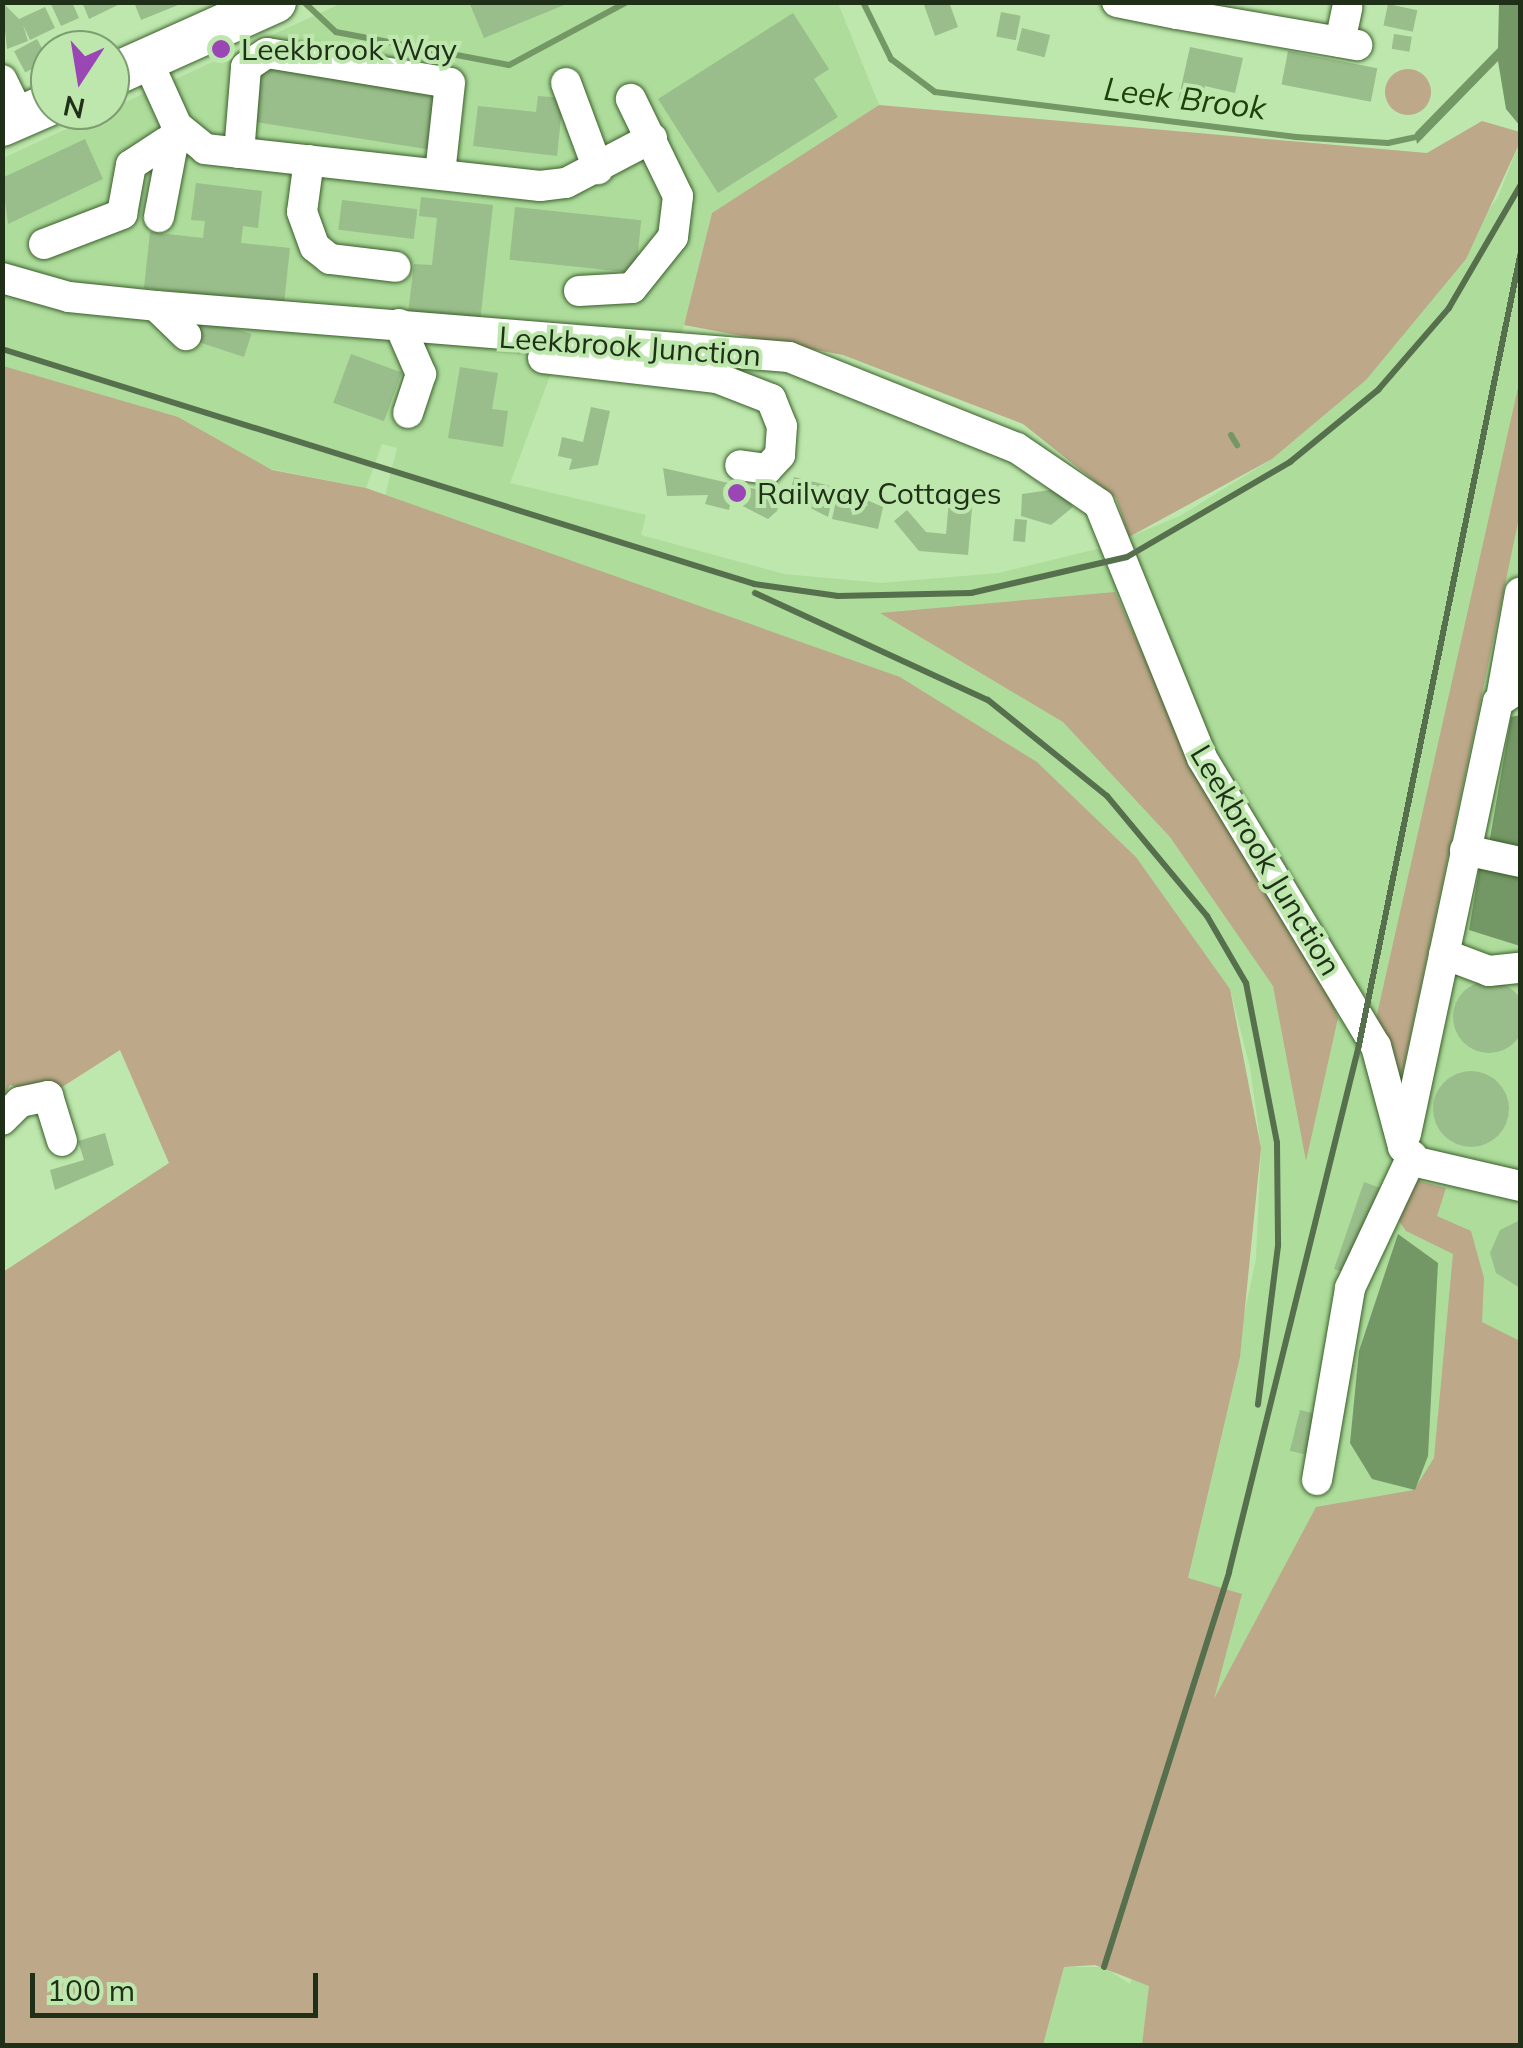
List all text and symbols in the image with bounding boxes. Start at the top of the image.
north arrow [30,30,130,130]
place label: Leekbrook Way [241,31,457,67]
marker: Leekbrook Way [210,38,232,60]
water label: Leek Brook [1102,69,1268,127]
text: N [60,89,88,127]
street label: Leekbrook Junction [498,319,762,373]
place label: Railway Cottages [757,475,1002,511]
marker: Railway Cottages [726,482,748,504]
street label: Leekbrook Junction [1183,738,1349,982]
scale bar [35,1953,322,2015]
text: 100 m [47,1971,135,2009]

